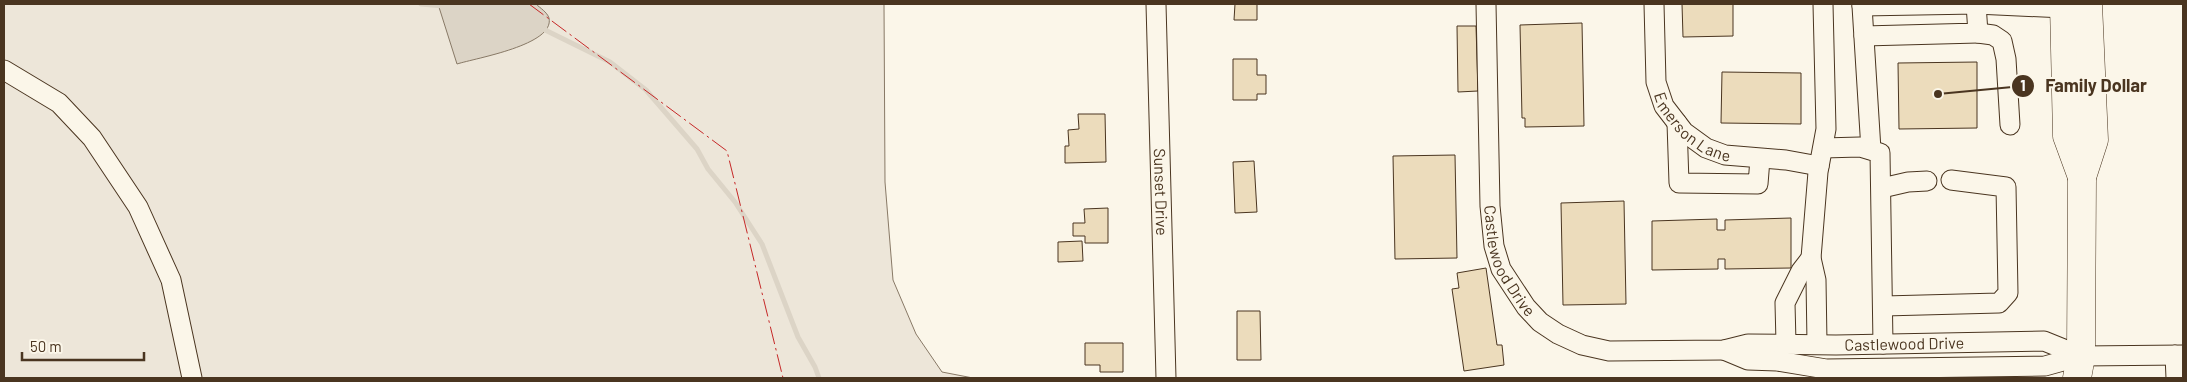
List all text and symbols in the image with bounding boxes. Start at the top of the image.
callout: Family Dollar [2010,69,2157,102]
text: Family Dollar [2045,74,2147,96]
text: 1 [2020,76,2026,94]
street label: Emerson Lane [1651,89,1731,164]
street label: Sunset Drive [1151,148,1172,236]
street label: Castlewood Drive [1481,204,1540,320]
scale bar [22,330,145,362]
street label: Castlewood Drive [1844,333,1964,354]
text: 50 m [30,337,62,355]

